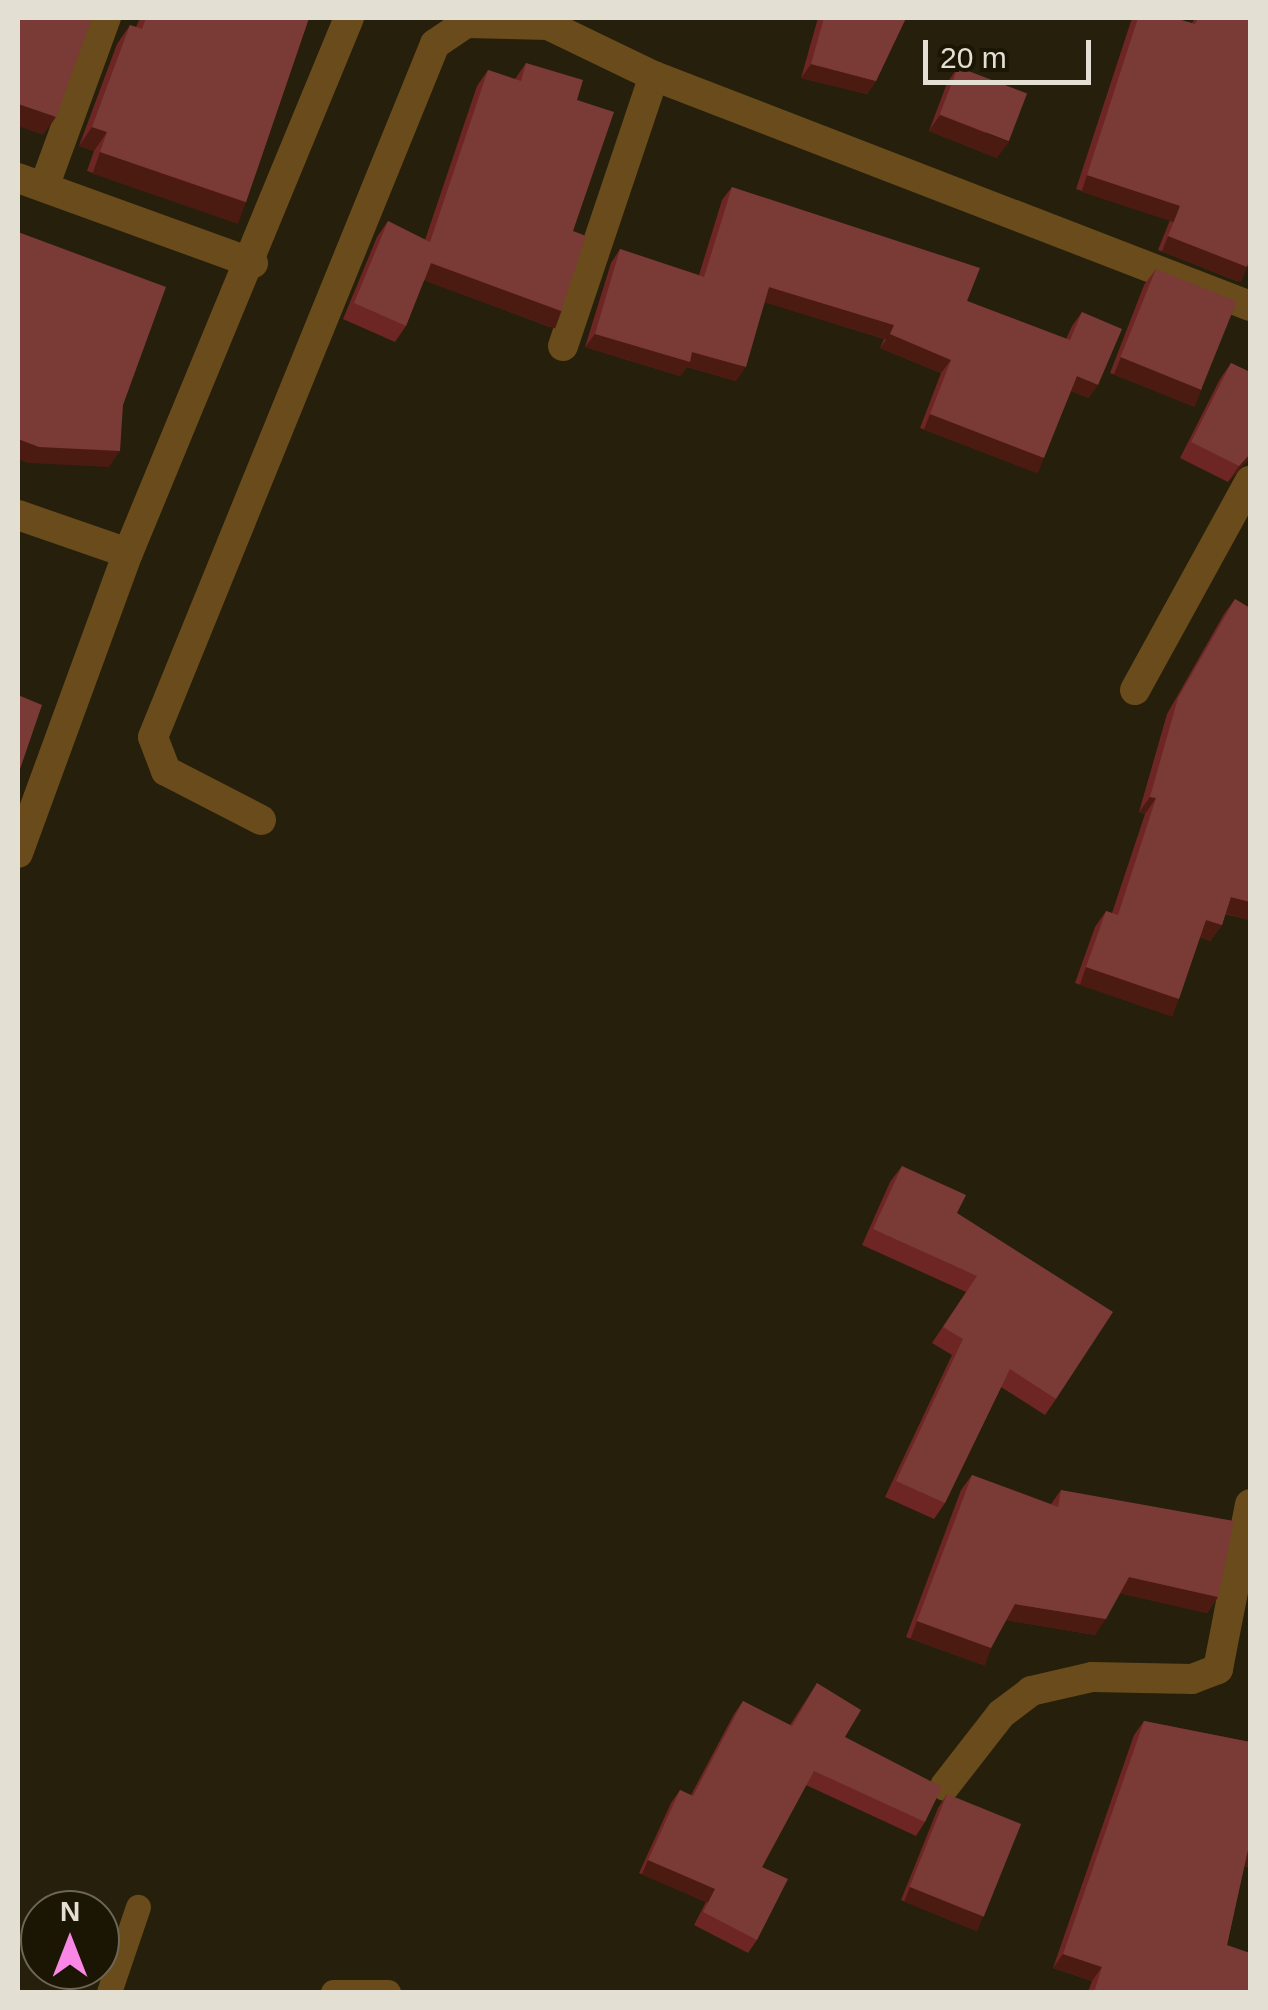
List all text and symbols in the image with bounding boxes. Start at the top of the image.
scale bar [928,20,1096,82]
text: 20 m [940,41,1007,74]
north arrow [20,1890,120,1990]
text: N [60,1896,80,1927]

